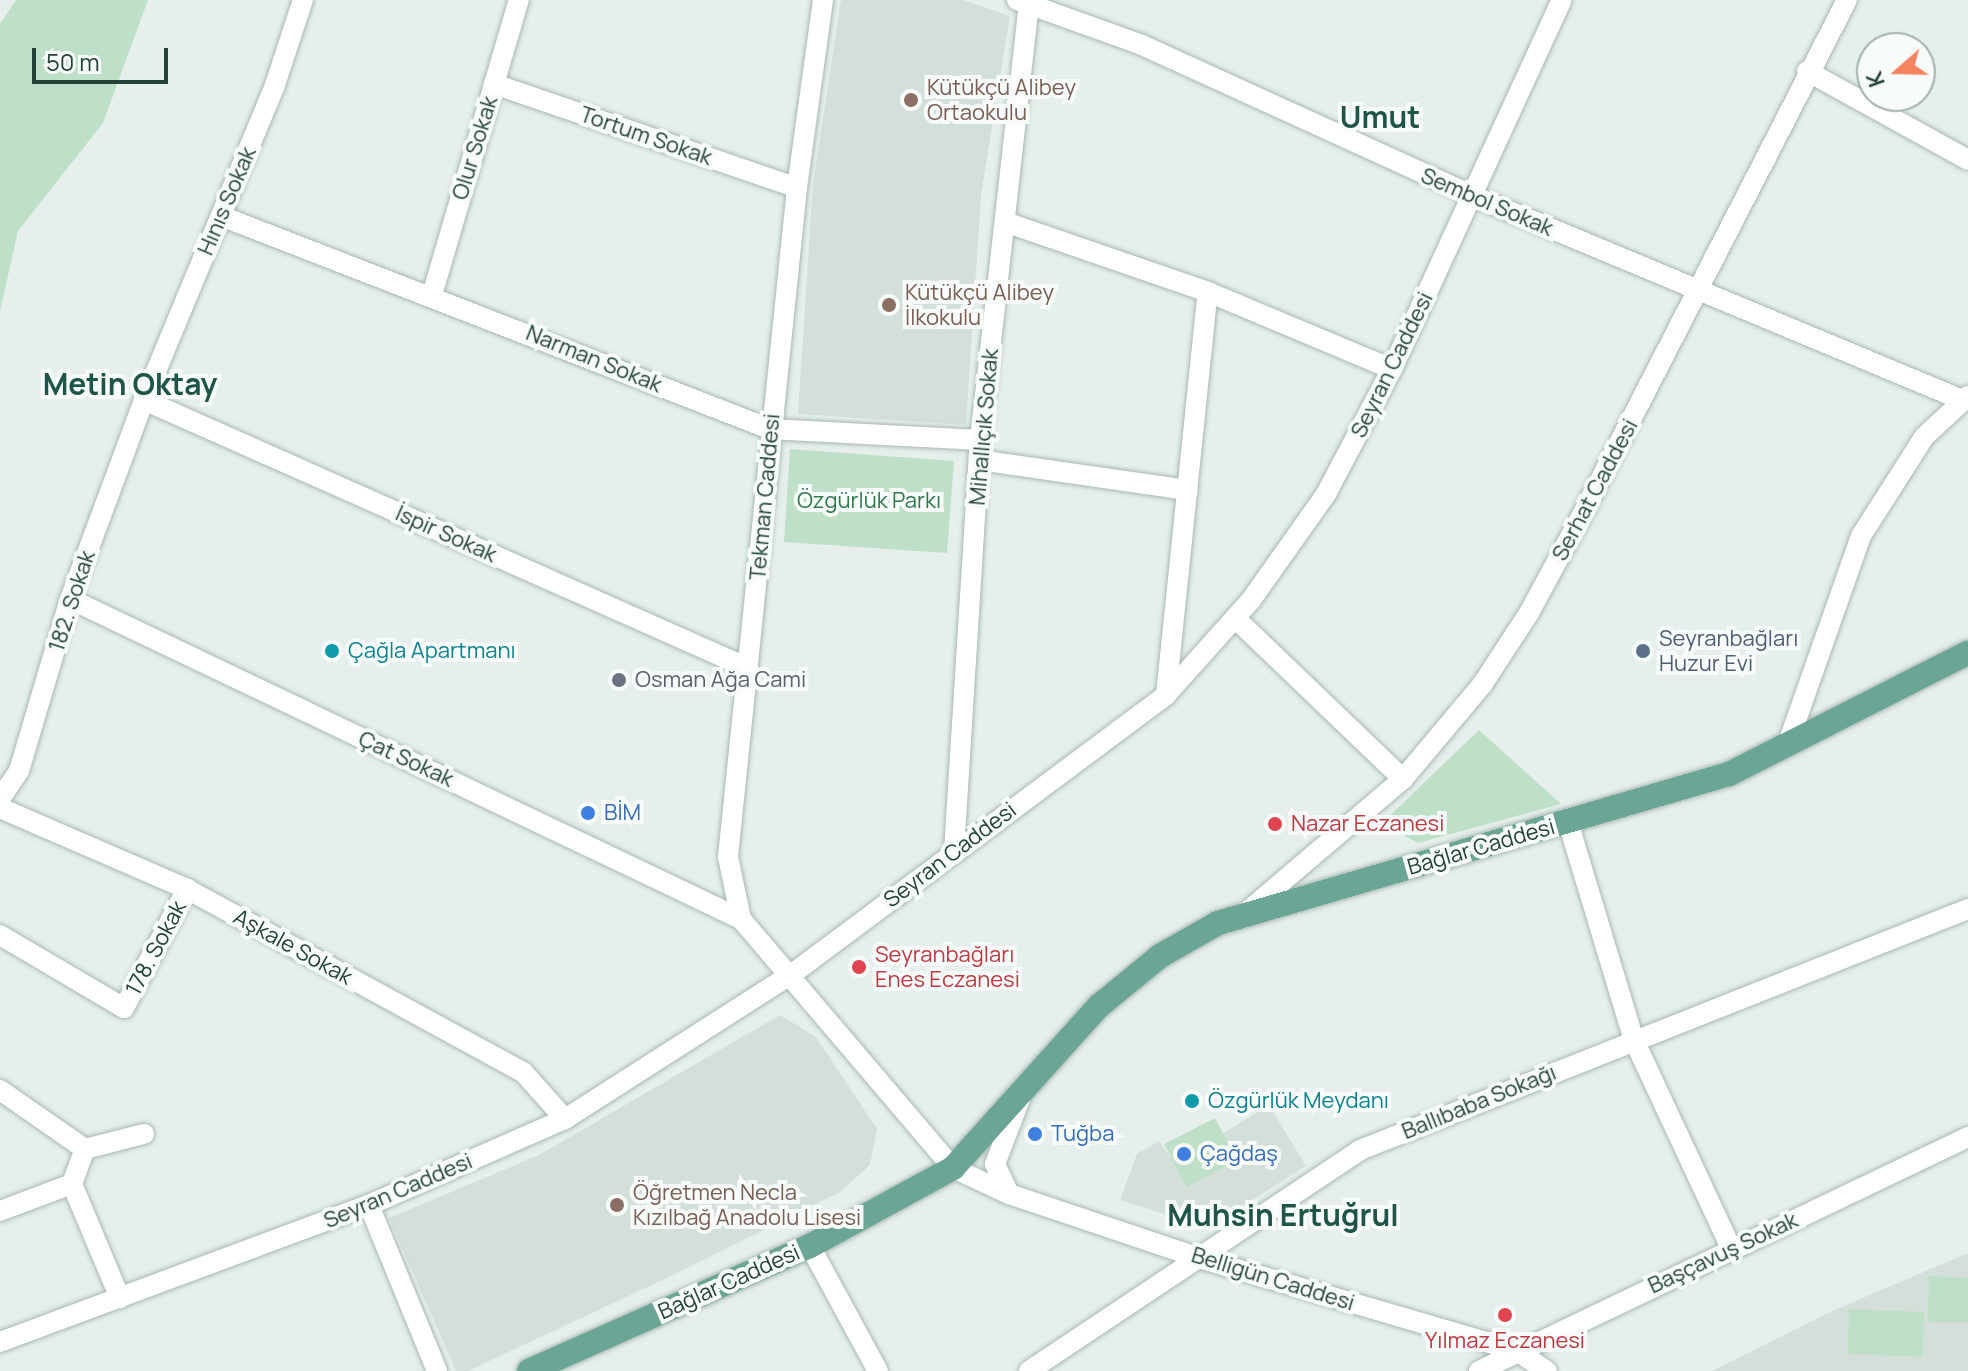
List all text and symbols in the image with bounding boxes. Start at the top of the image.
scale bar [36,32,172,82]
north arrow [1856,32,1936,112]
text: 50 m [46,45,100,78]
text: K [1859,68,1892,91]
place label: Kütükçü Alibey Ortaokulu [927,74,1076,126]
marker: Kütükçü Alibey Ortaokulu [902,91,920,109]
street label: Olur Sokak [447,93,503,203]
district label: Umut [1340,99,1420,135]
street label: Tortum Sokak [577,101,715,171]
street label: Hınıs Sokak [192,143,262,259]
street label: Sembol Sokak [1417,162,1557,242]
place label: Kütükçü Alibey İlkokulu [905,279,1054,330]
street label: Seyran Caddesi [1345,288,1439,442]
marker: Kütükçü Alibey İlkokulu [880,296,898,314]
street label: Narman Sokak [522,320,666,398]
street label: Mihallıçık Sokak [964,348,1004,506]
district label: Metin Oktay [43,366,217,402]
street label: Tekman Caddesi [745,413,785,581]
street label: Serhat Caddesi [1547,415,1643,565]
park label: Özgürlük Parkı [797,488,941,514]
street label: İspir Sokak [391,500,501,568]
street label: 182. Sokak [43,547,101,655]
place label: Seyranbağları Huzur Evi [1659,625,1798,676]
place label: Çağla Apartmanı [348,638,516,664]
marker: Çağla Apartmanı [323,642,341,660]
marker: Seyranbağları Huzur Evi [1634,642,1652,660]
place label: Osman Ağa Cami [635,667,806,693]
marker: Osman Ağa Cami [610,671,628,689]
street label: Çat Sokak [354,726,458,792]
street label: Seyran Caddesi [879,797,1021,913]
place label: BİM [604,800,641,826]
marker: BİM [579,804,597,822]
place label: Nazar Eczanesi [1291,811,1444,837]
street label: Bağlar Caddesi [1404,813,1558,881]
marker: Nazar Eczanesi [1266,815,1284,833]
street label: 178. Sokak [120,896,192,1000]
street label: Aşkale Sokak [229,904,357,990]
place label: Seyranbağları Enes Eczanesi [875,941,1020,992]
marker: Seyranbağları Enes Eczanesi [850,958,868,976]
street label: Ballıbaba Sokağı [1398,1059,1560,1145]
place label: Özgürlük Meydanı [1208,1088,1389,1114]
marker: Özgürlük Meydanı [1183,1092,1201,1110]
place label: Tuğba [1051,1121,1114,1147]
marker: Tuğba [1026,1125,1044,1143]
place label: Çağdaş [1200,1141,1278,1167]
marker: Çağdaş [1175,1145,1193,1163]
street label: Seyran Caddesi [320,1148,476,1234]
place label: Öğretmen Necla Kızılbağ Anadolu Lisesi [633,1179,861,1230]
marker: Öğretmen Necla Kızılbağ Anadolu Lisesi [608,1196,626,1214]
district label: Muhsin Ertuğrul [1167,1197,1399,1233]
street label: Başçavuş Sokak [1644,1207,1802,1299]
street label: Bağlar Caddesi [654,1239,804,1325]
street label: Belligün Caddesi [1188,1242,1358,1316]
marker: Yılmaz Eczanesi [1496,1306,1514,1324]
place label: Yılmaz Eczanesi [1425,1328,1585,1354]

